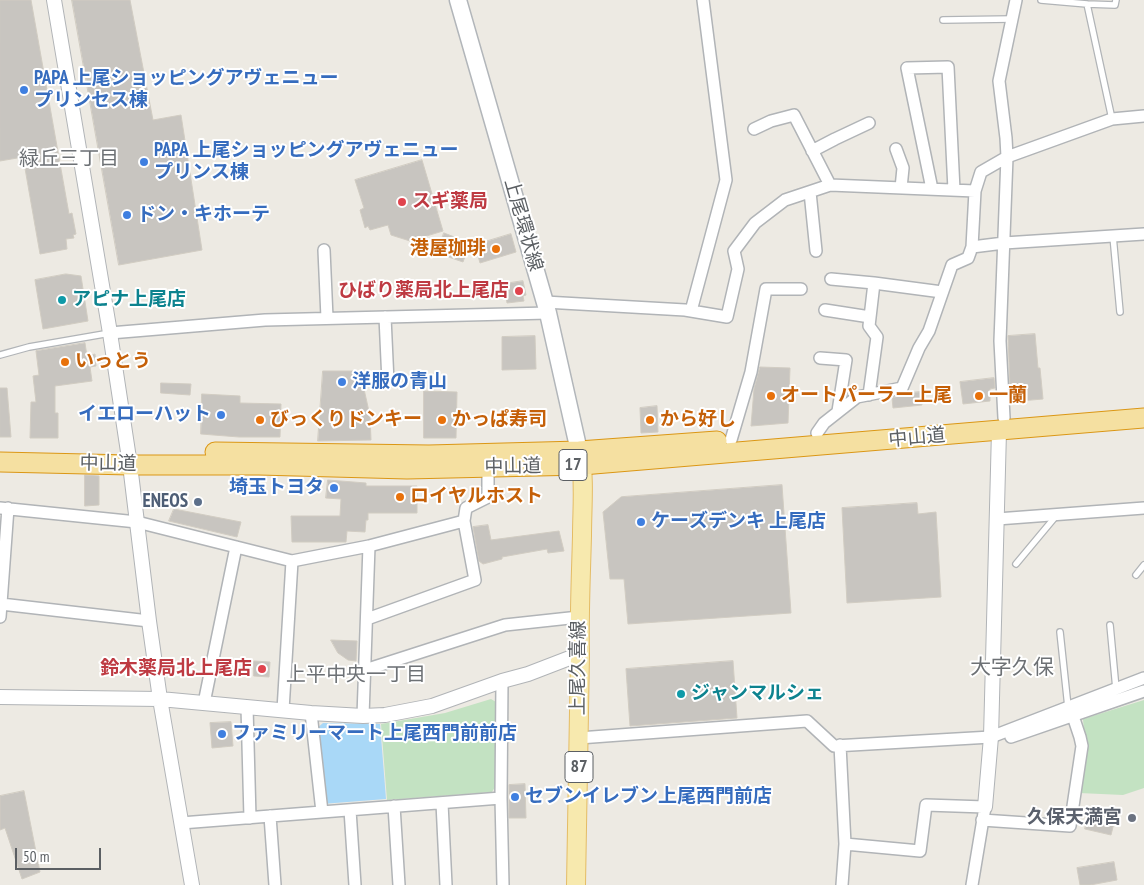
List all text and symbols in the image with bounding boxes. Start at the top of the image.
place label: PAPA 上尾ショッピングアヴェニュー プリンセス棟 [34,68,339,112]
marker: PAPA 上尾ショッピングアヴェニュー プリンセス棟 [18,84,30,96]
place label: PAPA 上尾ショッピングアヴェニュー プリンス棟 [154,140,459,184]
district label: 緑丘三丁目 [19,147,119,171]
marker: PAPA 上尾ショッピングアヴェニュー プリンス棟 [138,156,150,168]
street label: 上尾環状線 [499,176,547,274]
place label: スギ薬局 [412,191,488,213]
marker: スギ薬局 [396,196,408,208]
place label: ドン・キホーテ [137,204,270,226]
marker: ドン・キホーテ [121,209,133,221]
place label: 港屋珈琲 [410,238,486,260]
marker: 港屋珈琲 [490,243,502,255]
place label: ひばり薬局北上尾店 [338,280,509,302]
marker: ひばり薬局北上尾店 [513,285,525,297]
place label: アピナ上尾店 [72,289,186,311]
marker: アピナ上尾店 [56,294,68,306]
place label: いっとう [75,351,151,373]
marker: いっとう [59,356,71,368]
place label: 洋服の青山 [352,371,447,393]
marker: 洋服の青山 [336,376,348,388]
place label: オートパーラー上尾 [781,385,952,407]
place label: 一蘭 [989,385,1027,407]
marker: オートパーラー上尾 [765,390,777,402]
marker: 一蘭 [973,390,985,402]
place label: イエローハット [78,404,211,426]
marker: イエローハット [215,409,227,421]
place label: びっくりドンキー [270,409,422,431]
place label: かっぱ寿司 [452,409,547,431]
place label: から好し [660,409,736,431]
marker: びっくりドンキー [254,414,266,426]
marker: かっぱ寿司 [436,414,448,426]
marker: から好し [644,414,656,426]
street label: 中山道 [888,424,946,452]
road number: 17 [559,450,587,480]
street label: 中山道 [79,452,137,476]
street label: 中山道 [484,455,542,479]
place label: 埼玉トヨタ [229,477,324,499]
marker: 埼玉トヨタ [328,482,340,494]
place label: ロイヤルホスト [410,486,543,508]
place label: ENEOS [143,491,188,513]
marker: ロイヤルホスト [394,491,406,503]
marker: ENEOS [192,496,204,508]
place label: ケーズデンキ 上尾店 [651,511,826,533]
marker: ケーズデンキ 上尾店 [635,516,647,528]
street label: 上尾久喜線 [568,621,590,715]
district label: 大字久保 [970,655,1054,681]
place label: 鈴木薬局北上尾店 [100,658,252,680]
marker: 鈴木薬局北上尾店 [256,663,268,675]
district label: 上平中央一丁目 [286,663,426,687]
place label: ジャンマルシェ [691,683,824,705]
marker: ジャンマルシェ [675,688,687,700]
place label: ファミリーマート上尾西門前前店 [232,723,517,745]
marker: ファミリーマート上尾西門前前店 [216,728,228,740]
road number: 87 [565,752,593,782]
place label: セブンイレブン上尾西門前店 [525,786,772,808]
marker: セブンイレブン上尾西門前店 [509,791,521,803]
place label: 久保天満宮 [1027,807,1122,829]
marker: 久保天満宮 [1126,812,1138,824]
scale bar [18,838,104,870]
text: 50 m [23,847,49,866]

